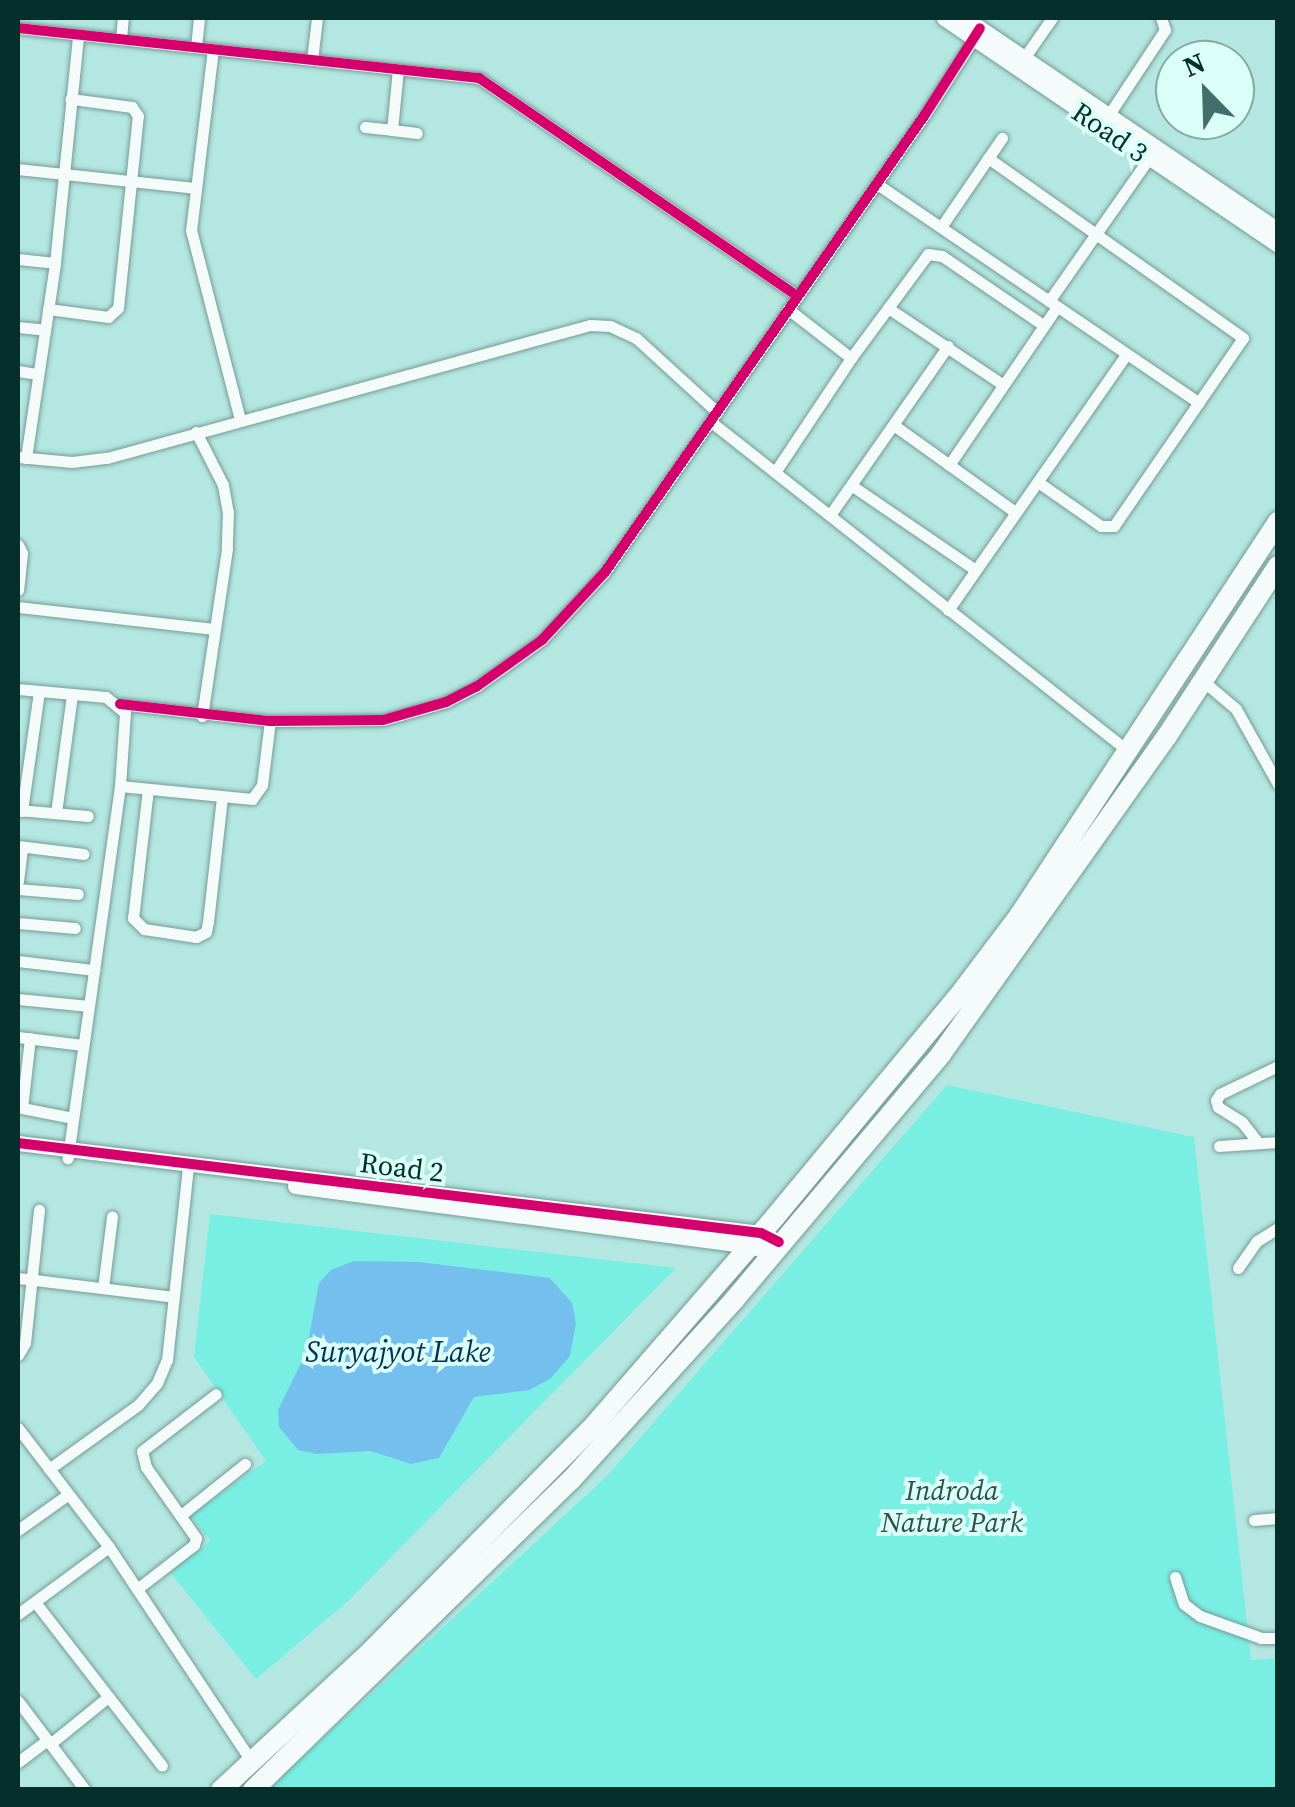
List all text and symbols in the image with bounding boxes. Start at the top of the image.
north arrow [1155,40,1255,140]
text: N [1177,43,1211,86]
street label: Road 3 [1066,95,1154,169]
street label: Road 2 [358,1145,446,1189]
water label: Suryajyot Lake [305,1334,491,1370]
park label: Indroda Nature Park [881,1473,1023,1539]

